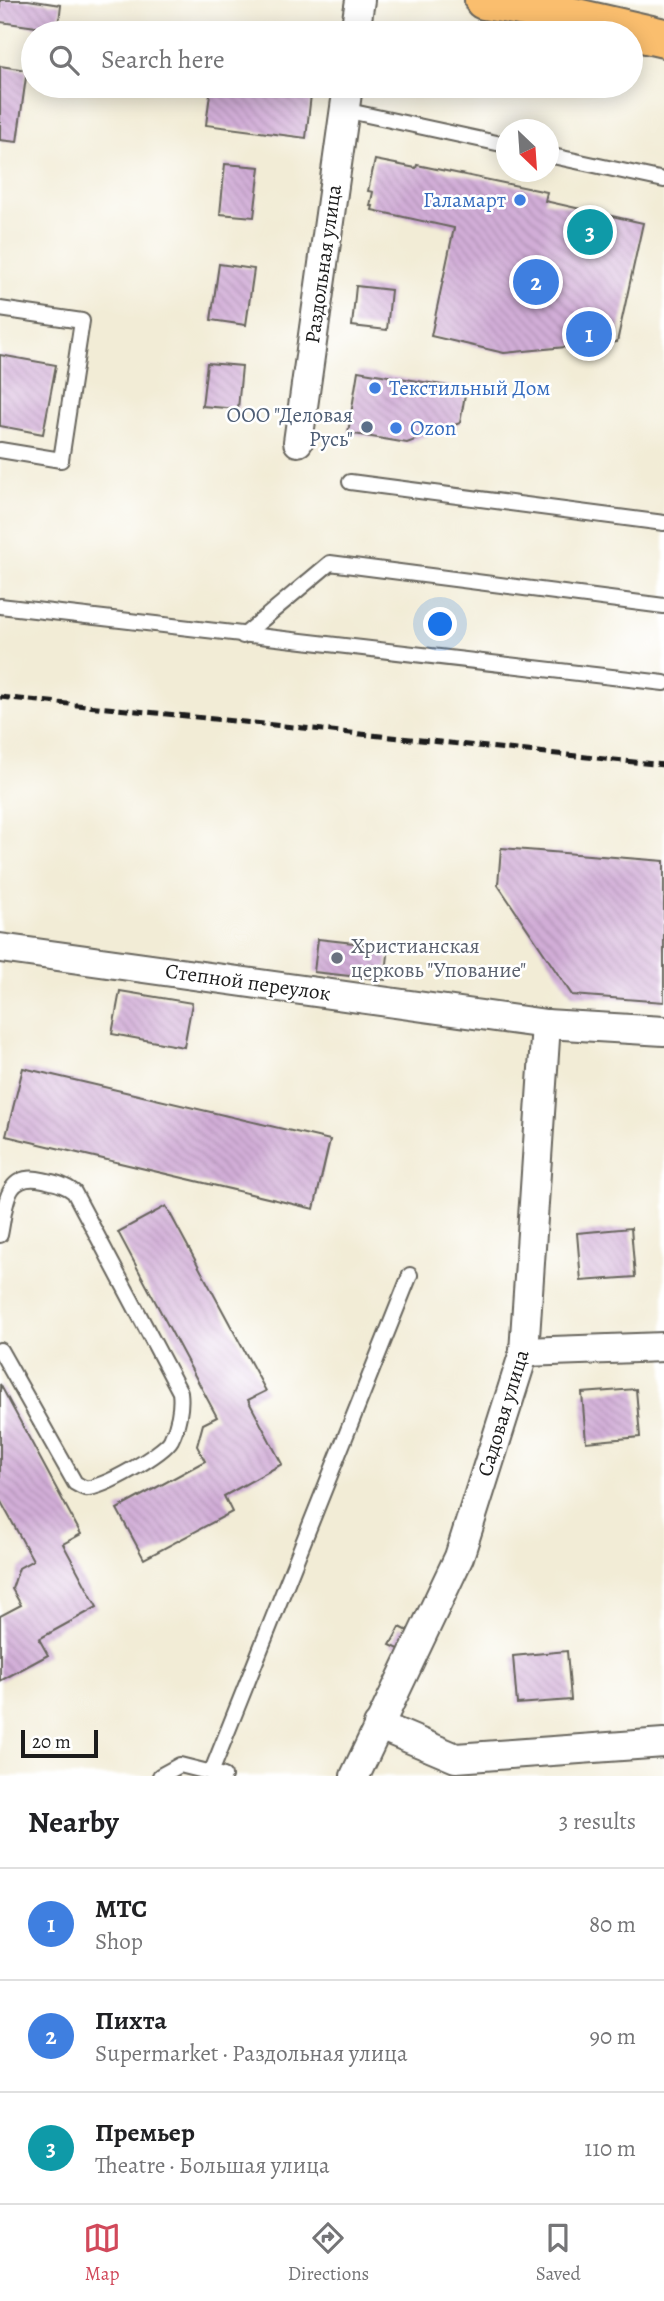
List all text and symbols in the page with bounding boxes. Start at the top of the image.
search box [21,21,643,98]
icon: search [45,41,83,79]
text: Search here [101,42,225,77]
north arrow [496,119,559,182]
street label: Раздольная улица [298,182,348,345]
place label: Галамарт [423,186,506,214]
marker: Галамарт [512,192,528,208]
pin: 3 [567,206,613,258]
pin: 2 [513,256,559,308]
pin: 1 [566,308,612,360]
place label: Текстильный Дом [389,374,550,402]
marker: Текстильный Дом [367,380,383,396]
place label: ООО "Деловая Русь" [227,401,353,453]
place label: Ozon [410,414,456,442]
marker: ООО "Деловая Русь" [359,419,375,435]
marker: Ozon [388,420,404,436]
your location [423,607,457,641]
place label: Христианская церковь "Упование" [351,932,526,984]
marker: Христианская церковь "Упование" [329,950,345,966]
street label: Степной переулок [163,957,333,1007]
street label: Садовая улица [470,1346,536,1480]
scale bar [21,1727,98,1759]
text: 20 m [32,1729,71,1755]
text: Nearby [28,1802,119,1842]
text: 3 results [559,1806,636,1837]
text: МТС [95,1891,147,1926]
text: 1 [47,1909,55,1940]
text: 80 m [589,1909,636,1940]
text: Shop [95,1926,143,1957]
text: Пихта [95,2003,167,2038]
text: 2 [45,2021,57,2052]
text: 90 m [590,2021,636,2052]
text: Supermarket · Раздольная улица [95,2038,408,2069]
text: Премьер [95,2115,195,2150]
text: 3 [46,2133,56,2164]
text: 110 m [584,2133,636,2164]
text: Theatre · Большая улица [95,2150,330,2181]
tab: Map [83,2219,121,2287]
tab: Directions [288,2219,369,2287]
tab: Saved [536,2219,581,2287]

